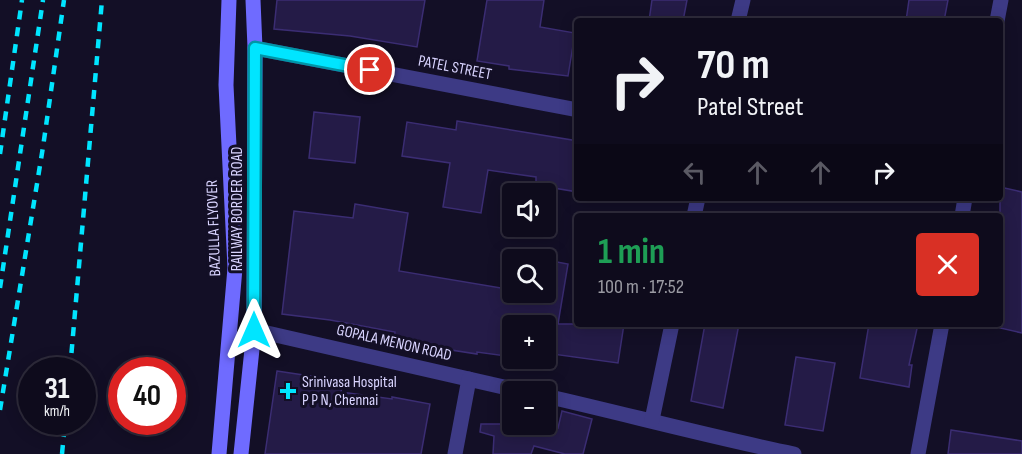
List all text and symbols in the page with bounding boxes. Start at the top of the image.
text: 70 m [697,40,770,91]
icon: right [598,42,676,120]
pin [344,44,395,95]
street label: PATEL STREET [417,52,494,85]
icon: arrive [353,53,386,86]
text: Patel Street [697,91,804,123]
street label: RAILWAY BORDER ROAD [228,147,247,271]
icon: left [678,156,711,189]
icon: ahead [741,156,774,189]
icon: ahead [804,156,837,189]
icon: right [867,156,900,189]
street label: BAZULLA FLYOVER [203,179,225,277]
map controls [502,183,556,435]
button: sound [502,183,556,237]
text: 1 min [598,231,665,274]
button: close [916,233,979,296]
button: search [502,249,556,303]
text: 100 m · 17:52 [598,275,684,299]
position arrow [222,298,286,362]
button: + [502,315,556,369]
street label: GOPALA MENON ROAD [335,321,453,365]
speed limit sign: 40 [108,357,186,435]
text: 31 [44,371,70,407]
place label: Srinivasa Hospital P P N, Chennai [302,373,397,410]
button: − [502,381,556,435]
marker: Srinivasa Hospital P P N, Chennai [279,382,297,400]
text: km/h [44,402,70,421]

